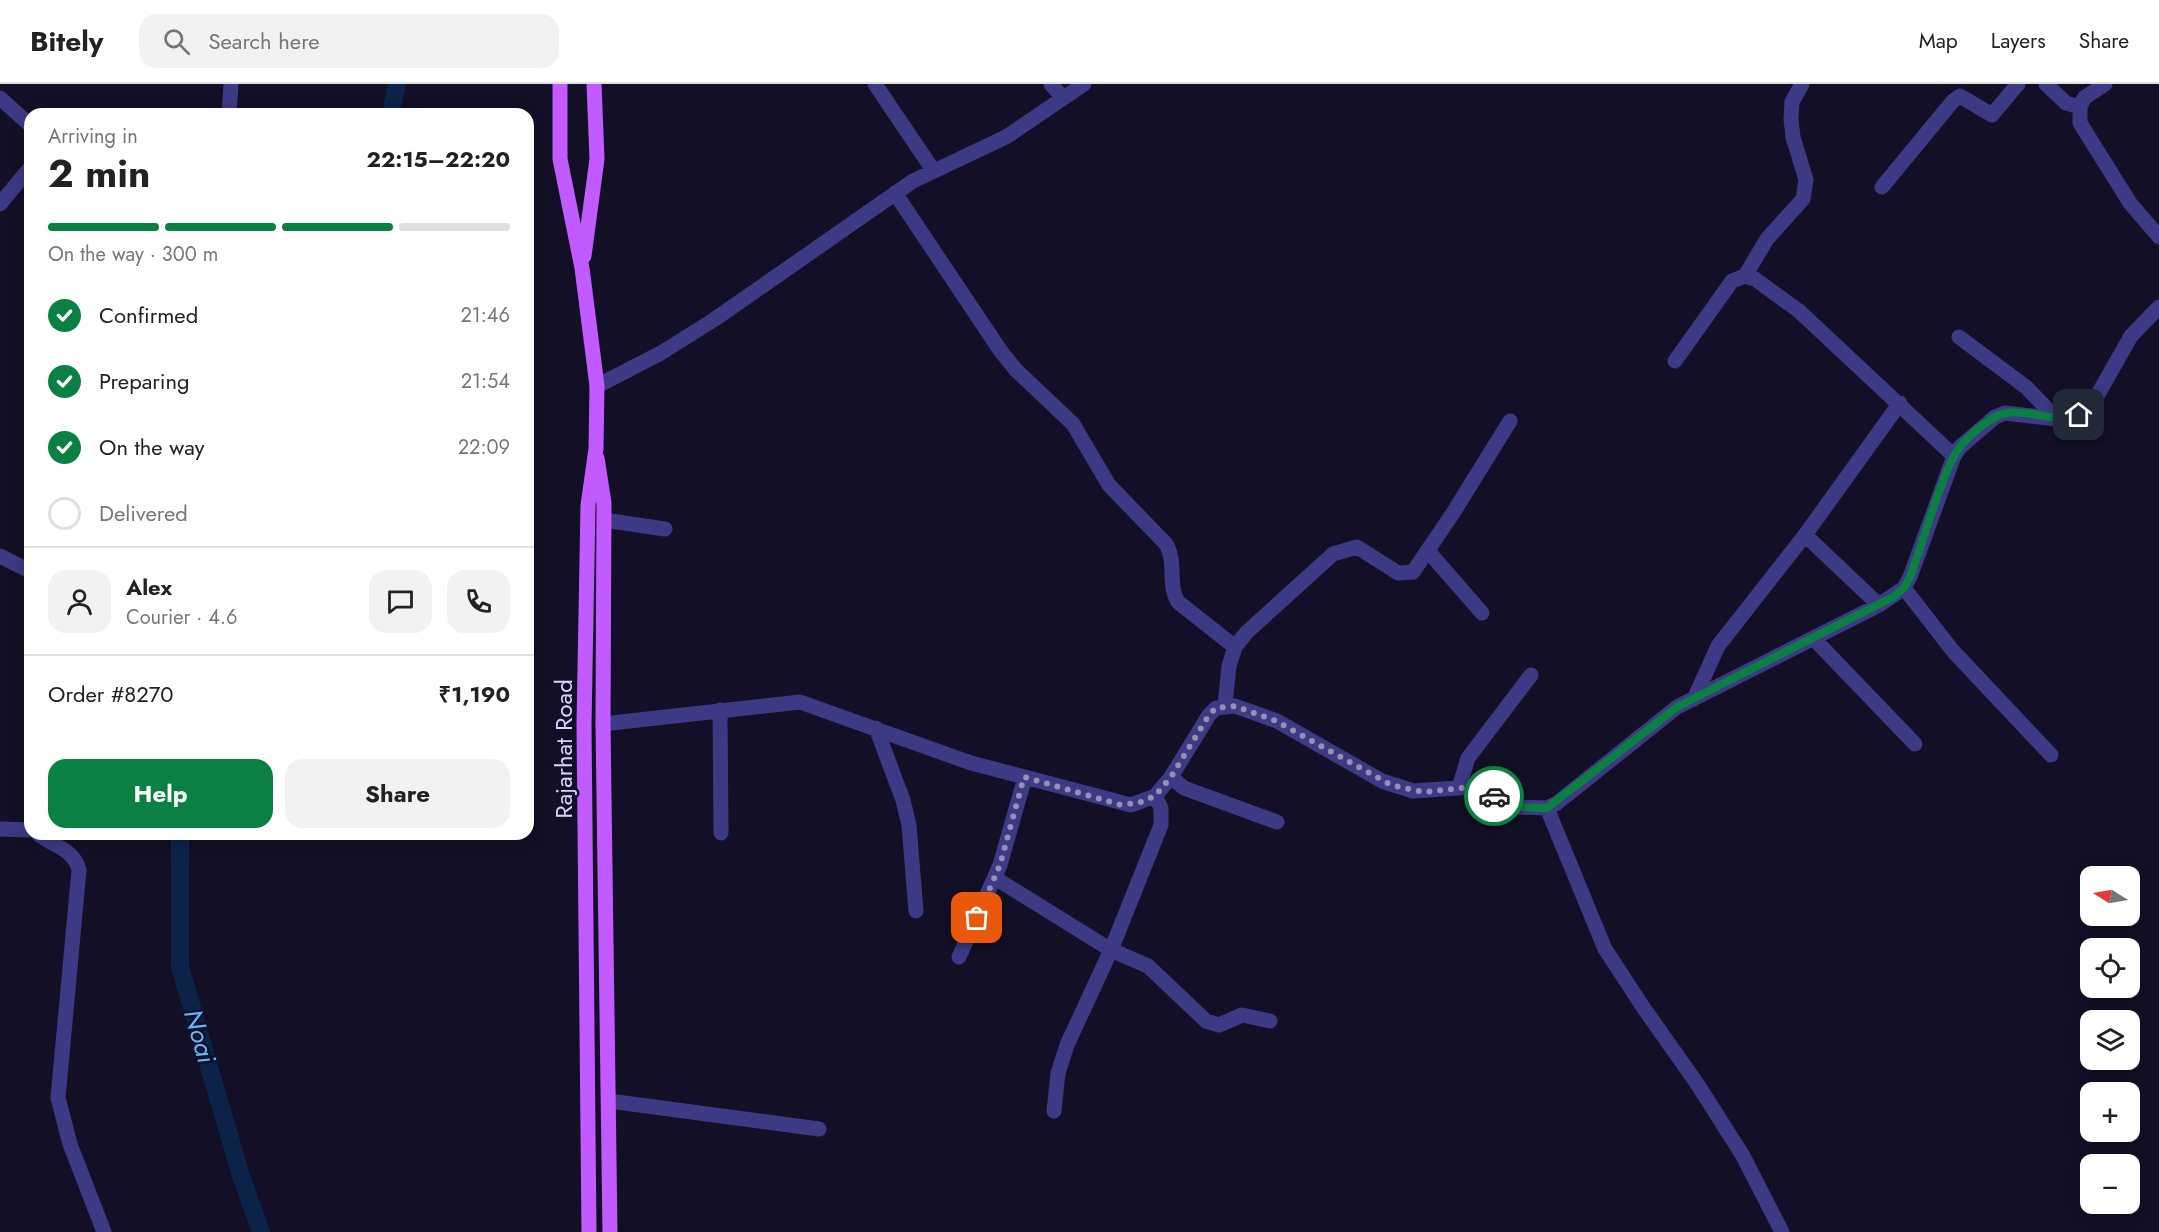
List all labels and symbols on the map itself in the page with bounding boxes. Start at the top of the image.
pin [2053,389,2104,440]
street label: Rajarhat Road [546,679,581,819]
courier [1464,766,1524,826]
north arrow [2080,866,2140,926]
pin [951,892,1002,943]
water label: Noai [174,1005,226,1068]

